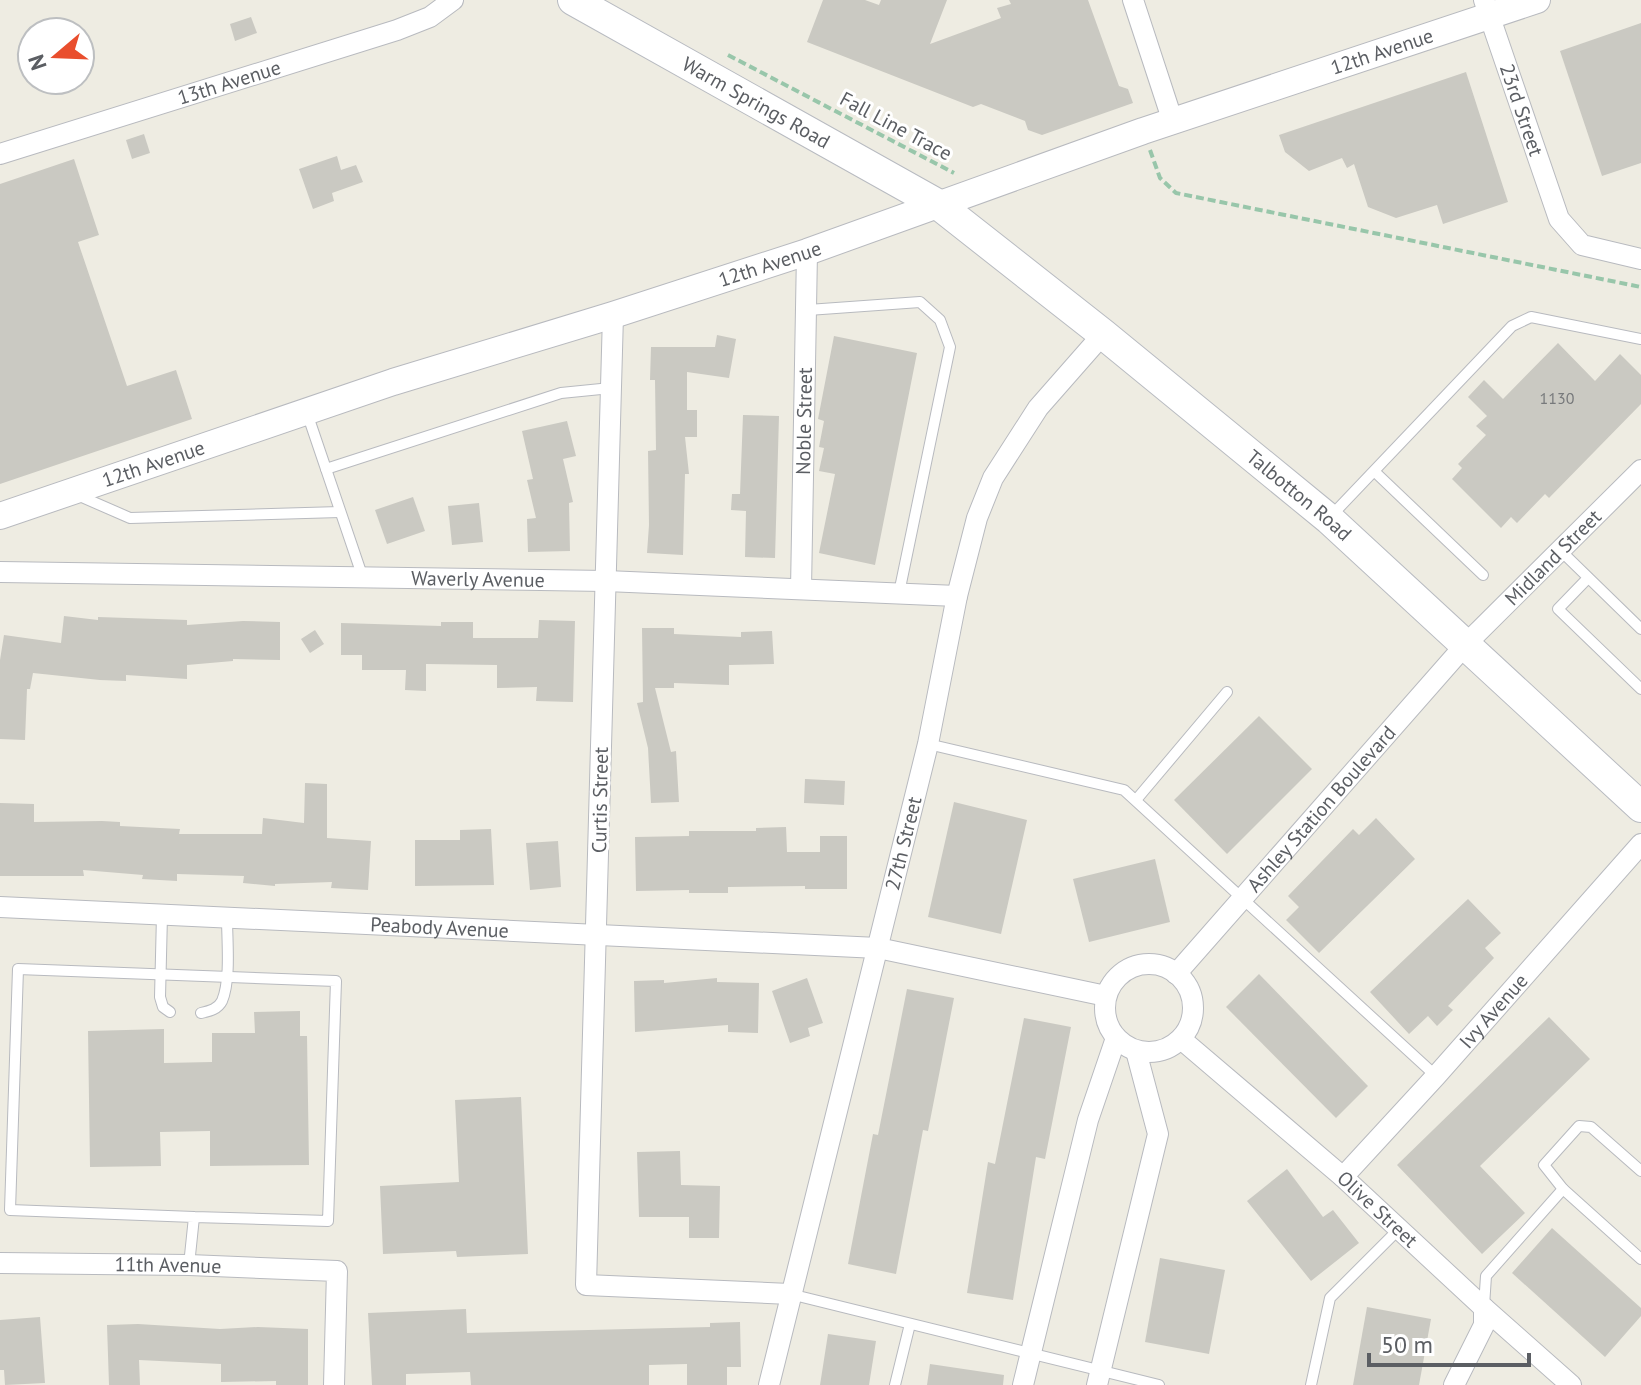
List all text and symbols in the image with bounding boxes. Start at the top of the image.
north arrow [16,16,96,96]
street label: 12th Avenue [1327,22,1437,81]
text: N [21,51,53,74]
street label: Warm Springs Road [678,51,835,154]
street label: 13th Avenue [174,54,284,111]
street label: 23rd Street [1494,60,1549,160]
street label: Fall Line Trace [835,86,957,166]
street label: 12th Avenue [715,235,825,293]
street label: Noble Street [790,367,818,475]
house number: 1130 [1540,388,1575,408]
street label: 12th Avenue [99,434,208,493]
street label: Talbotton Road [1241,444,1357,546]
street label: Midland Street [1499,504,1607,611]
street label: Waverly Avenue [411,565,545,593]
street label: Ashley Station Boulevard [1241,720,1401,897]
street label: Curtis Street [586,746,614,853]
street label: 27th Street [879,794,928,893]
street label: Peabody Avenue [370,911,509,944]
street label: Ivy Avenue [1453,968,1533,1054]
street label: Olive Street [1332,1165,1424,1253]
street label: 11th Avenue [114,1251,222,1279]
scale bar [1369,1317,1529,1367]
text: 50 m [1381,1329,1433,1360]

